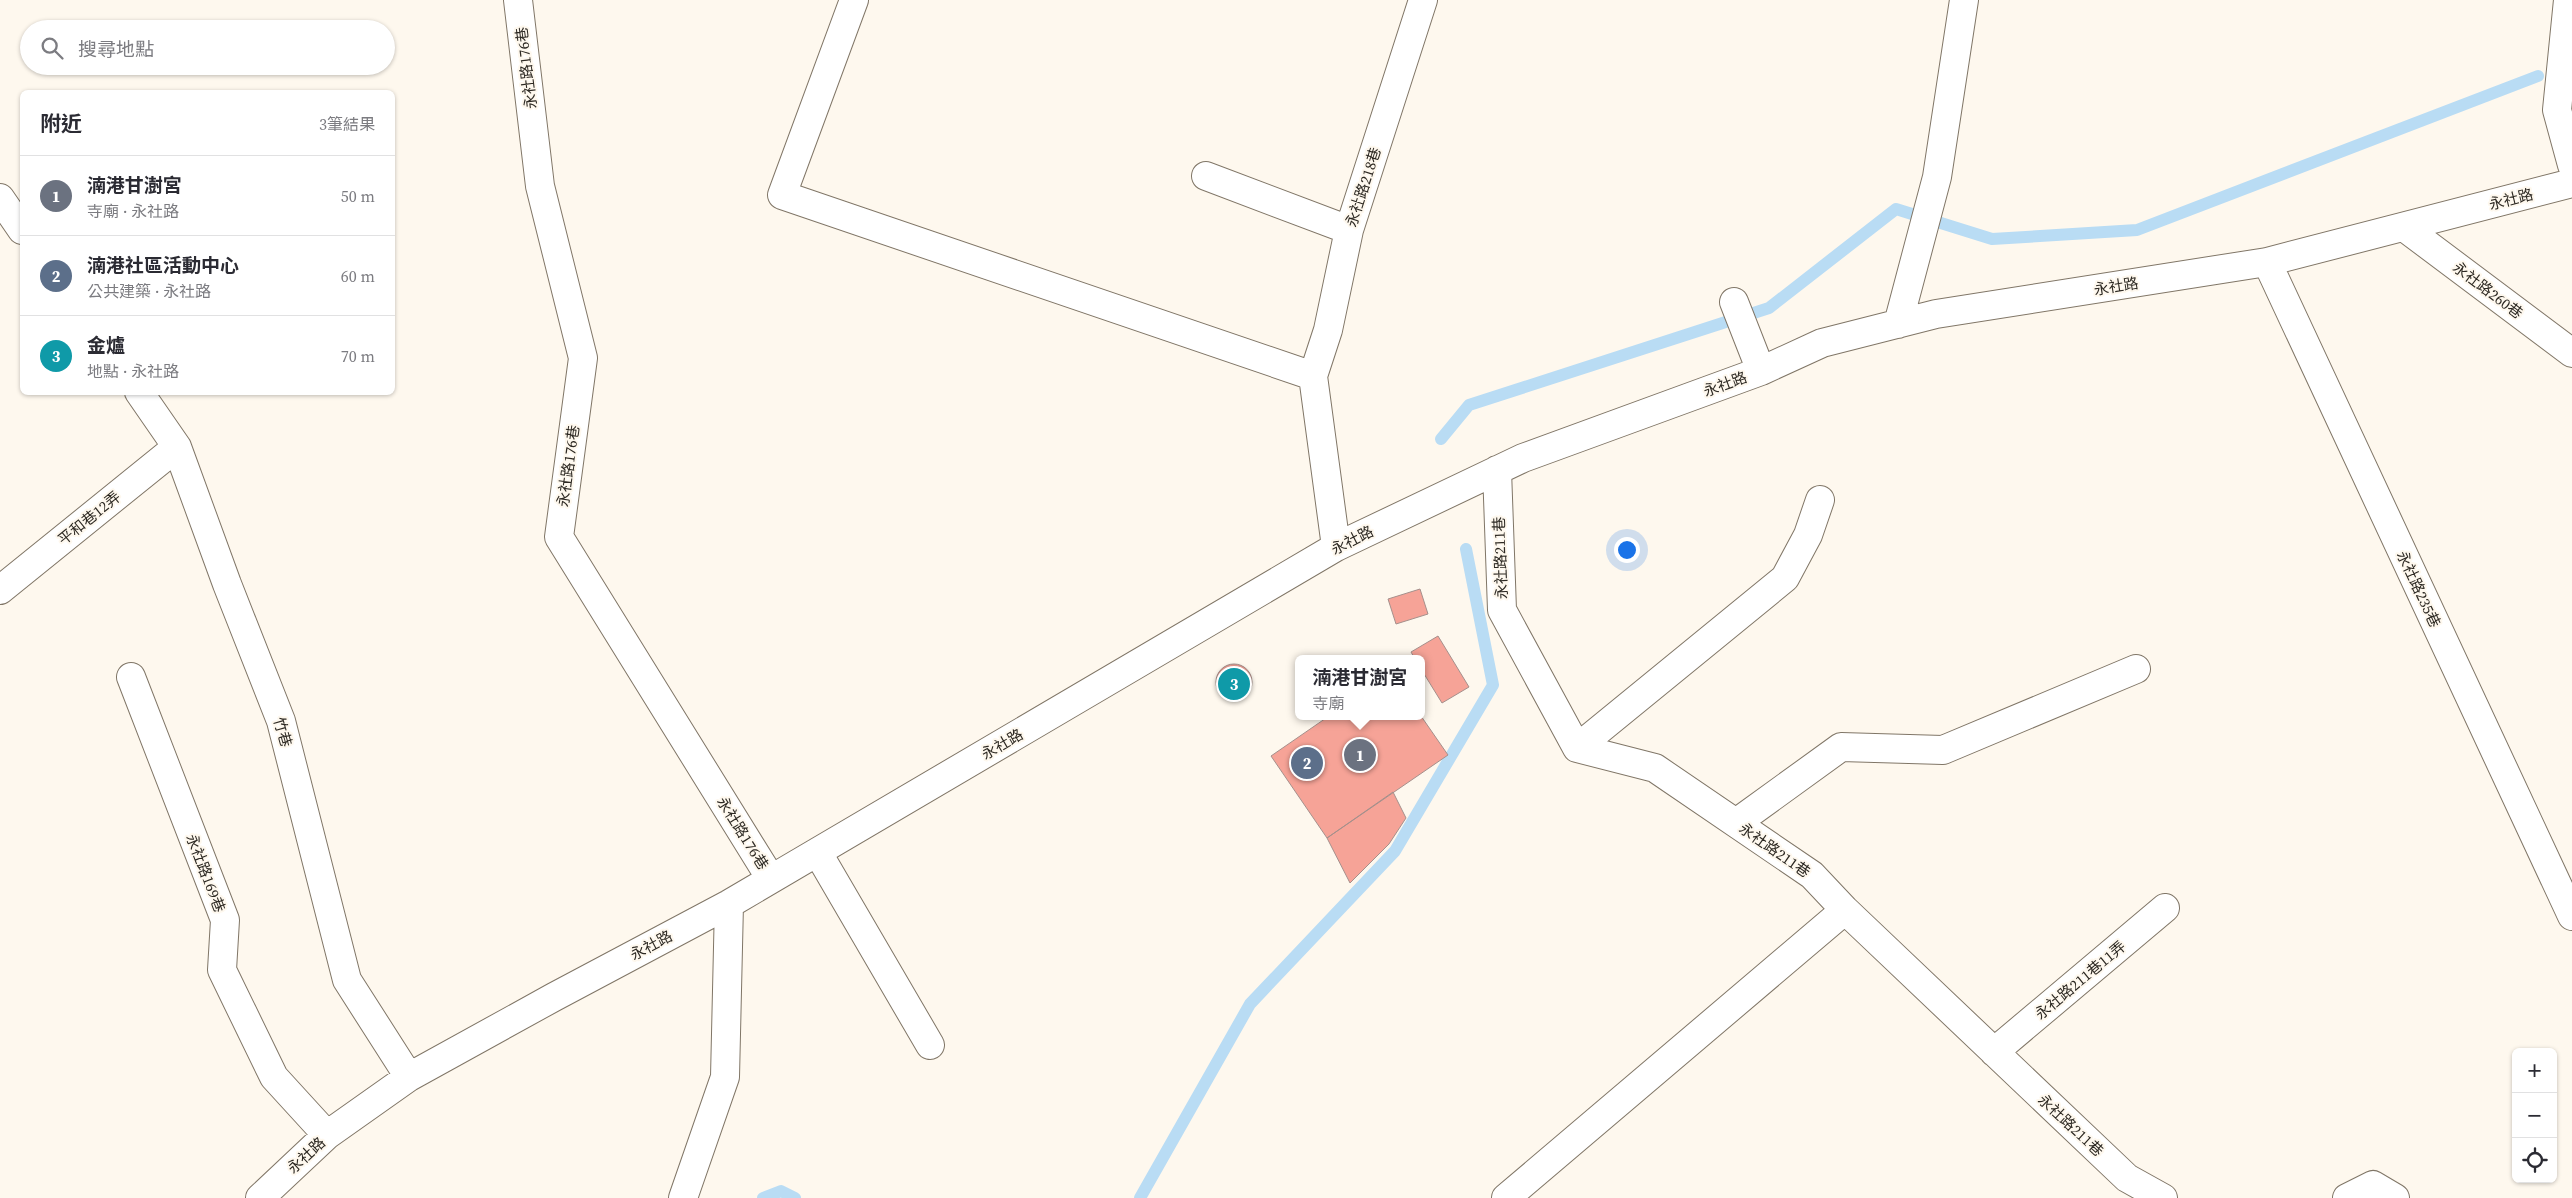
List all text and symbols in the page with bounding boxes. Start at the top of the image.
search box [20,20,395,75]
street label: 永社路176巷 [511,26,541,110]
icon: search [38,34,66,62]
text: 搜尋地點 [78,36,154,62]
text: 附近 [40,109,82,138]
text: 3筆結果 [319,113,375,135]
street label: 永社路218巷 [1340,145,1386,229]
text: 湳港甘澍宮 [87,172,182,198]
street label: 永社路 [2487,183,2535,215]
text: 1 [52,185,60,207]
text: 50 m [341,185,375,207]
text: 寺廟 · 永社路 [87,200,179,222]
text: 湳港社區活動中心 [87,252,239,278]
street label: 永社路260巷 [2449,257,2527,323]
text: 2 [52,265,60,287]
text: 60 m [341,265,375,287]
street label: 永社路 [2092,272,2140,300]
text: 公共建築 · 永社路 [87,280,211,302]
text: 金爐 [87,332,125,358]
text: 3 [52,345,60,367]
text: 70 m [341,345,375,367]
text: 地點 · 永社路 [87,360,179,382]
street label: 永社路 [1700,366,1750,402]
street label: 永社路176巷 [552,424,584,508]
street label: 平和巷12弄 [53,486,125,550]
street label: 永社路211巷 [1488,516,1512,600]
street label: 永社路 [1327,520,1377,560]
your location [1614,537,1640,563]
street label: 永社路235巷 [2392,547,2446,631]
popup [1295,655,1425,720]
text: 湳港甘澍宮 [1312,664,1408,690]
pin: 3 [1218,665,1250,703]
text: 寺廟 [1312,692,1345,714]
street label: 竹巷 [269,715,297,749]
street label: 永社路 [977,724,1027,764]
pin: 1 [1344,736,1376,774]
pin: 2 [1291,744,1323,782]
street label: 永社路176巷 [712,792,774,874]
street label: 永社路211巷 [1735,818,1815,882]
street label: 永社路169巷 [181,831,231,915]
street label: 永社路 [626,925,676,965]
street label: 永社路211巷11弄 [2030,936,2130,1024]
map controls [2512,1048,2557,1183]
button: + [2512,1048,2557,1093]
street label: 永社路211巷 [2034,1089,2108,1161]
button: − [2512,1093,2557,1138]
street label: 永社路 [282,1132,330,1178]
button: locate [2512,1138,2557,1183]

